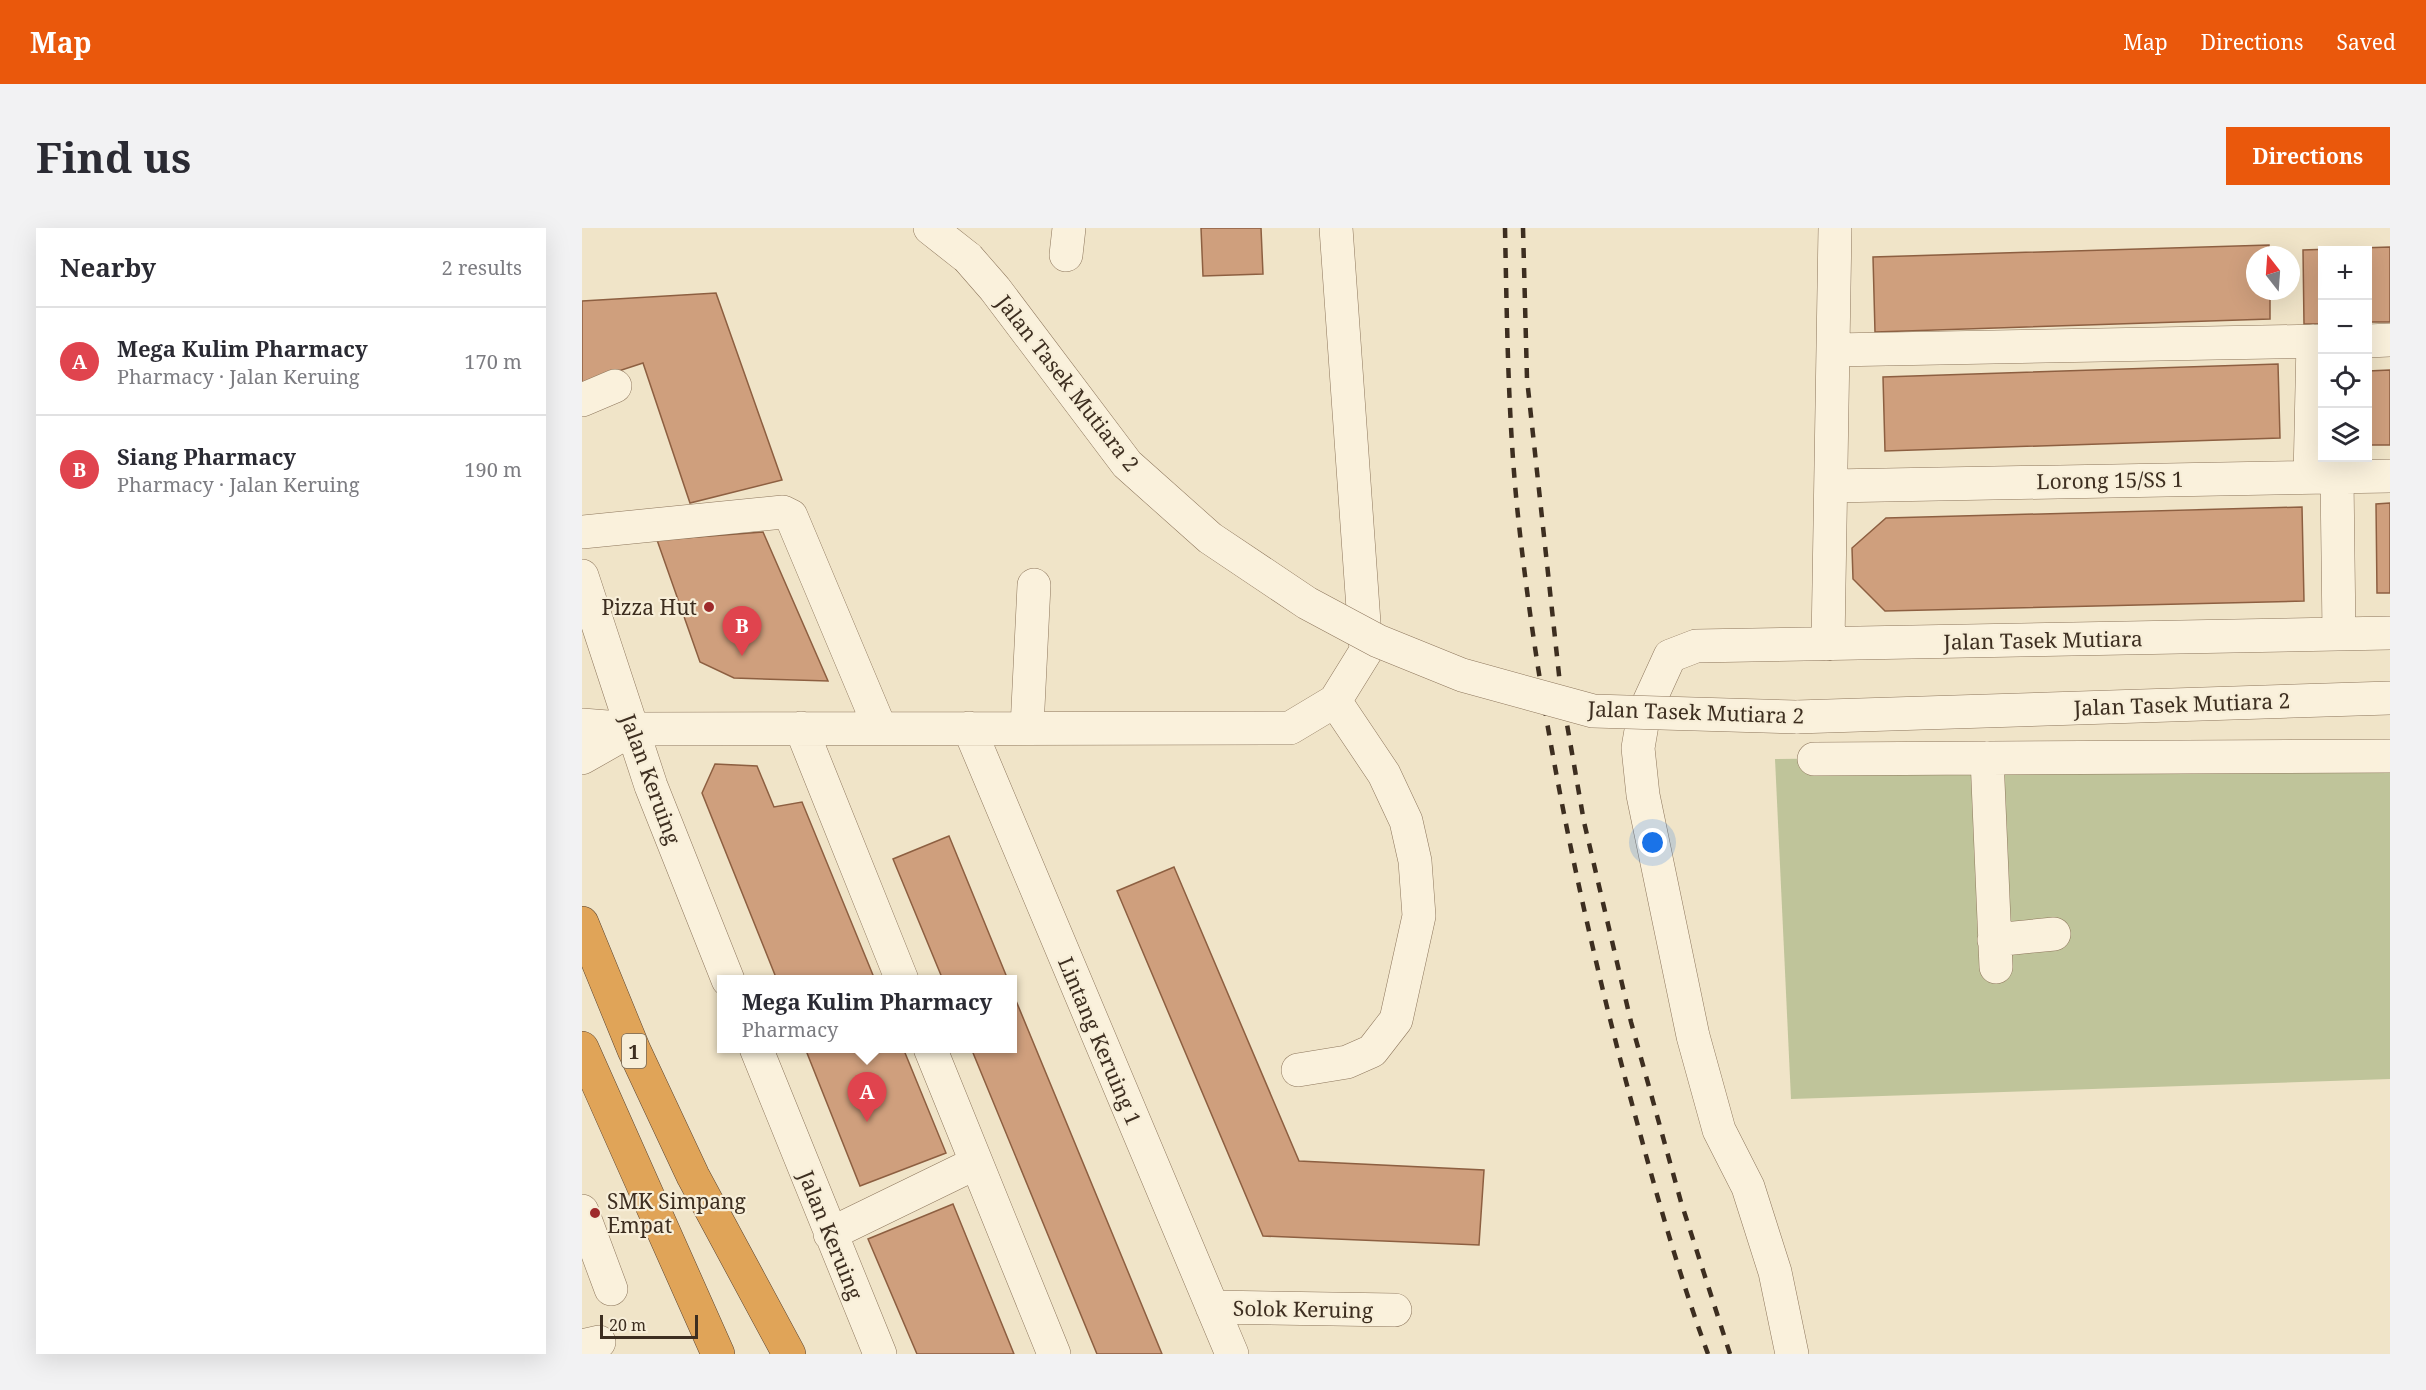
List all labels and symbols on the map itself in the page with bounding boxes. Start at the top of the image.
north arrow [2246,246,2300,300]
street label: Jalan Tasek Mutiara 2 [990,288,1146,477]
street label: Lorong 15/SS 1 [2036,465,2184,495]
place label: Pizza Hut [601,593,697,621]
marker: Pizza Hut [702,600,716,614]
pin: B [722,606,762,656]
street label: Jalan Tasek Mutiara [1942,624,2143,656]
street label: Jalan Tasek Mutiara 2 [2072,686,2291,722]
street label: Jalan Tasek Mutiara 2 [1586,694,1805,730]
street label: Jalan Keruing [614,709,688,849]
your location [1638,828,1667,857]
street label: Lintang Keruing 1 [1052,953,1148,1129]
road number: 1 [622,1034,646,1068]
pin: A [848,1072,886,1122]
street label: Jalan Keruing [792,1165,870,1304]
place label: SMK Simpang Empat [607,1187,747,1239]
marker: SMK Simpang Empat [588,1206,602,1220]
street label: Solok Keruing [1233,1294,1374,1324]
scale bar [600,1312,698,1340]

